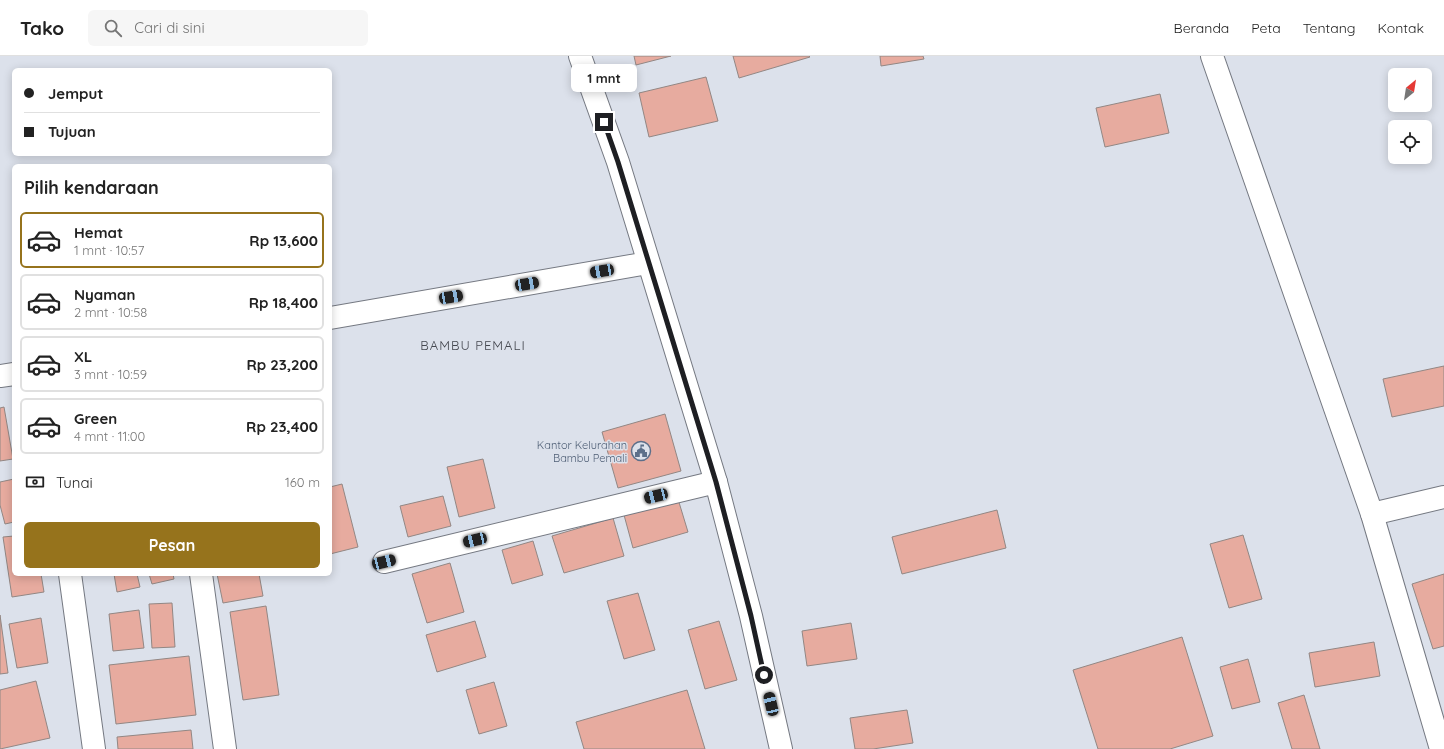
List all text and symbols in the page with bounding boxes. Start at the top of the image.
search box [88,10,368,46]
text: Tako [20,16,64,40]
icon: search [102,17,124,39]
text: Cari di sini [134,18,205,37]
text: Beranda [1174,19,1229,37]
text: Peta [1251,19,1281,37]
text: Tentang [1303,19,1356,37]
text: Kontak [1378,19,1424,37]
callout: 1 mnt [571,64,637,92]
north arrow [1388,68,1432,112]
map controls [1388,68,1432,164]
text: 1 mnt [587,70,621,86]
text: Jemput [48,84,103,103]
route end [595,113,613,131]
button: locate [1388,120,1432,164]
text: Tujuan [48,122,96,141]
text: Pilih kendaraan [24,176,159,199]
icon: car [26,222,62,258]
text: Hemat [74,223,123,242]
text: Rp 13,600 [249,231,318,250]
text: 1 mnt · 10:57 [74,242,145,258]
car [589,263,615,279]
car [514,276,540,292]
icon: car [26,284,62,320]
text: Nyaman [74,285,135,304]
car [438,289,464,305]
text: Rp 18,400 [249,293,318,312]
text: 2 mnt · 10:58 [74,304,147,320]
district label: BAMBU PEMALI [420,337,526,353]
icon: car [26,346,62,382]
text: XL [74,347,92,366]
text: Rp 23,200 [246,355,318,374]
text: 3 mnt · 10:59 [74,366,147,382]
icon: car [26,408,62,444]
text: Green [74,409,117,428]
text: Rp 23,400 [246,417,318,436]
text: 4 mnt · 11:00 [74,428,145,444]
place label: Kantor Kelurahan Bambu Pemali [537,438,627,465]
public building icon: Kantor Kelurahan Bambu Pemali [630,440,652,462]
icon: cash [24,471,46,493]
text: Tunai [56,473,93,492]
text: 160 m [285,474,320,490]
car [643,487,669,505]
button: Pesan [24,522,320,568]
car [462,531,488,549]
car [371,553,397,571]
route start [755,666,773,684]
car [762,691,780,717]

